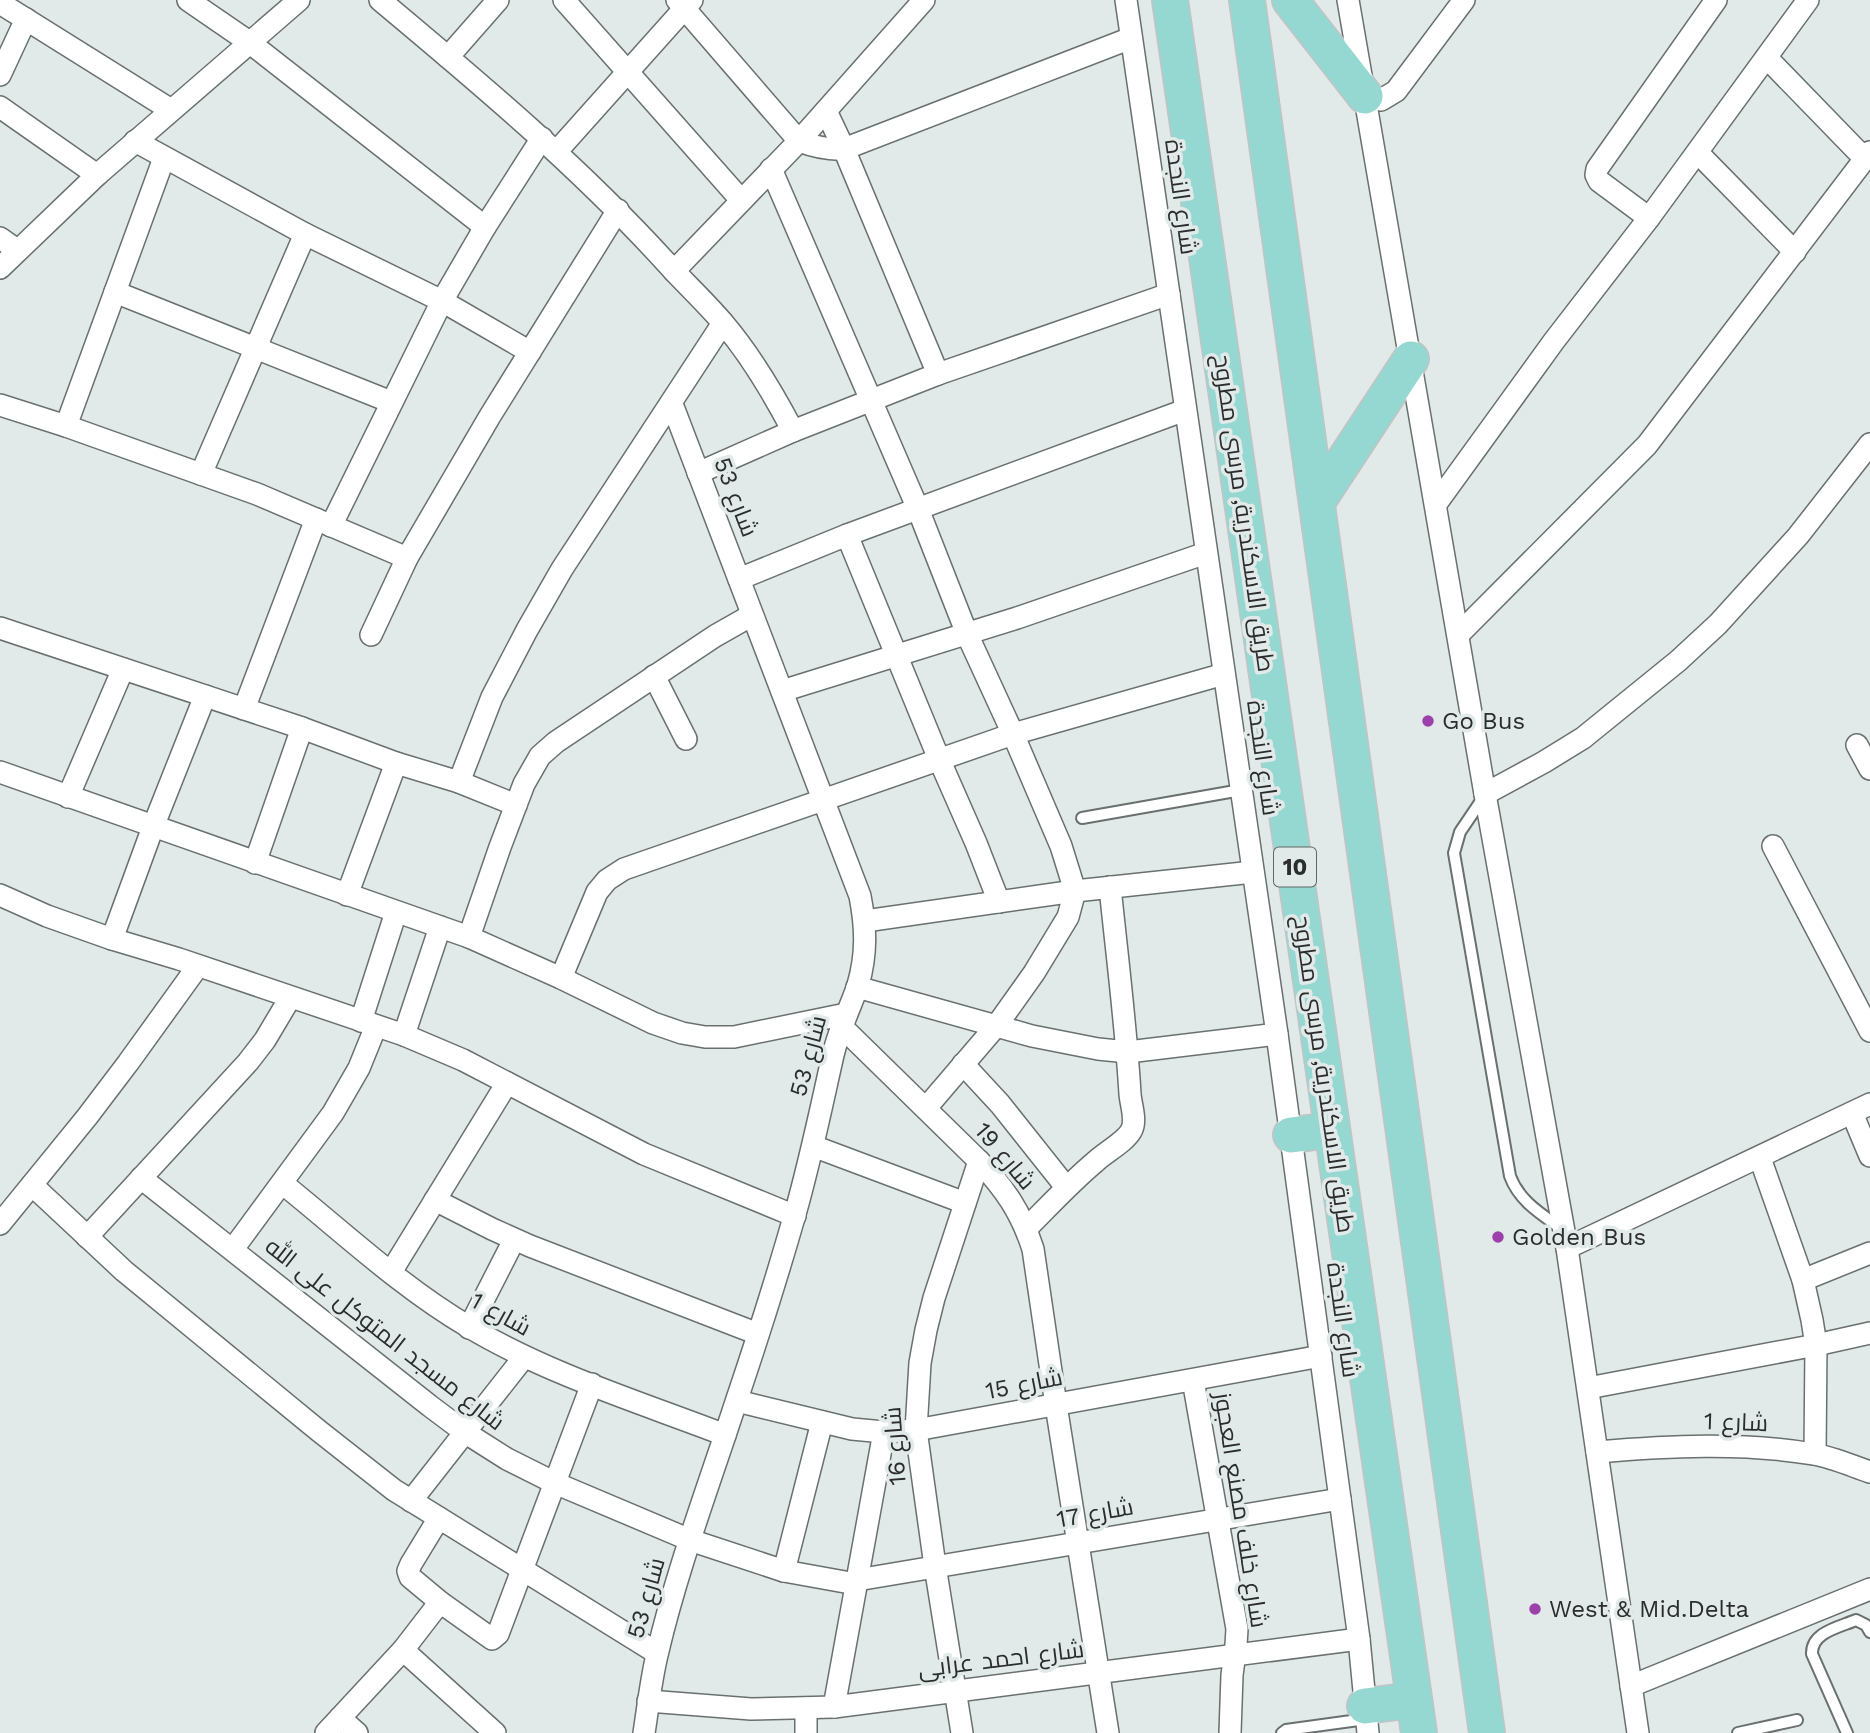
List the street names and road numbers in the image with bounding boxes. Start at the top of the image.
street label: شارع النجدة [1157,138,1203,257]
street label: طريق الاسكندرية, مرسى مطروح [1206,352,1280,674]
street label: شارع 53 [706,453,764,541]
street label: شارع النجدة [1239,699,1285,818]
road number: 10 [1274,848,1316,887]
street label: طريق الاسكندرية, مرسى مطروح [1286,913,1360,1235]
street label: شارع 53 [784,1012,834,1100]
street label: شارع 19 [967,1117,1041,1196]
street label: شارع مسجد المتوكل على الله [259,1230,511,1438]
street label: شارع النجدة [1319,1261,1365,1380]
street label: شارع 1 [465,1286,536,1344]
street label: شارع 15 [983,1363,1065,1407]
street label: شارع خلف مصنع العجوز [1206,1388,1273,1630]
street label: شارع 16 [878,1406,914,1486]
street label: شارع 1 [1703,1407,1768,1439]
street label: شارع 17 [1054,1492,1136,1535]
street label: شارع 53 [621,1554,673,1642]
street label: شارع احمد عرابى [916,1635,1086,1685]

